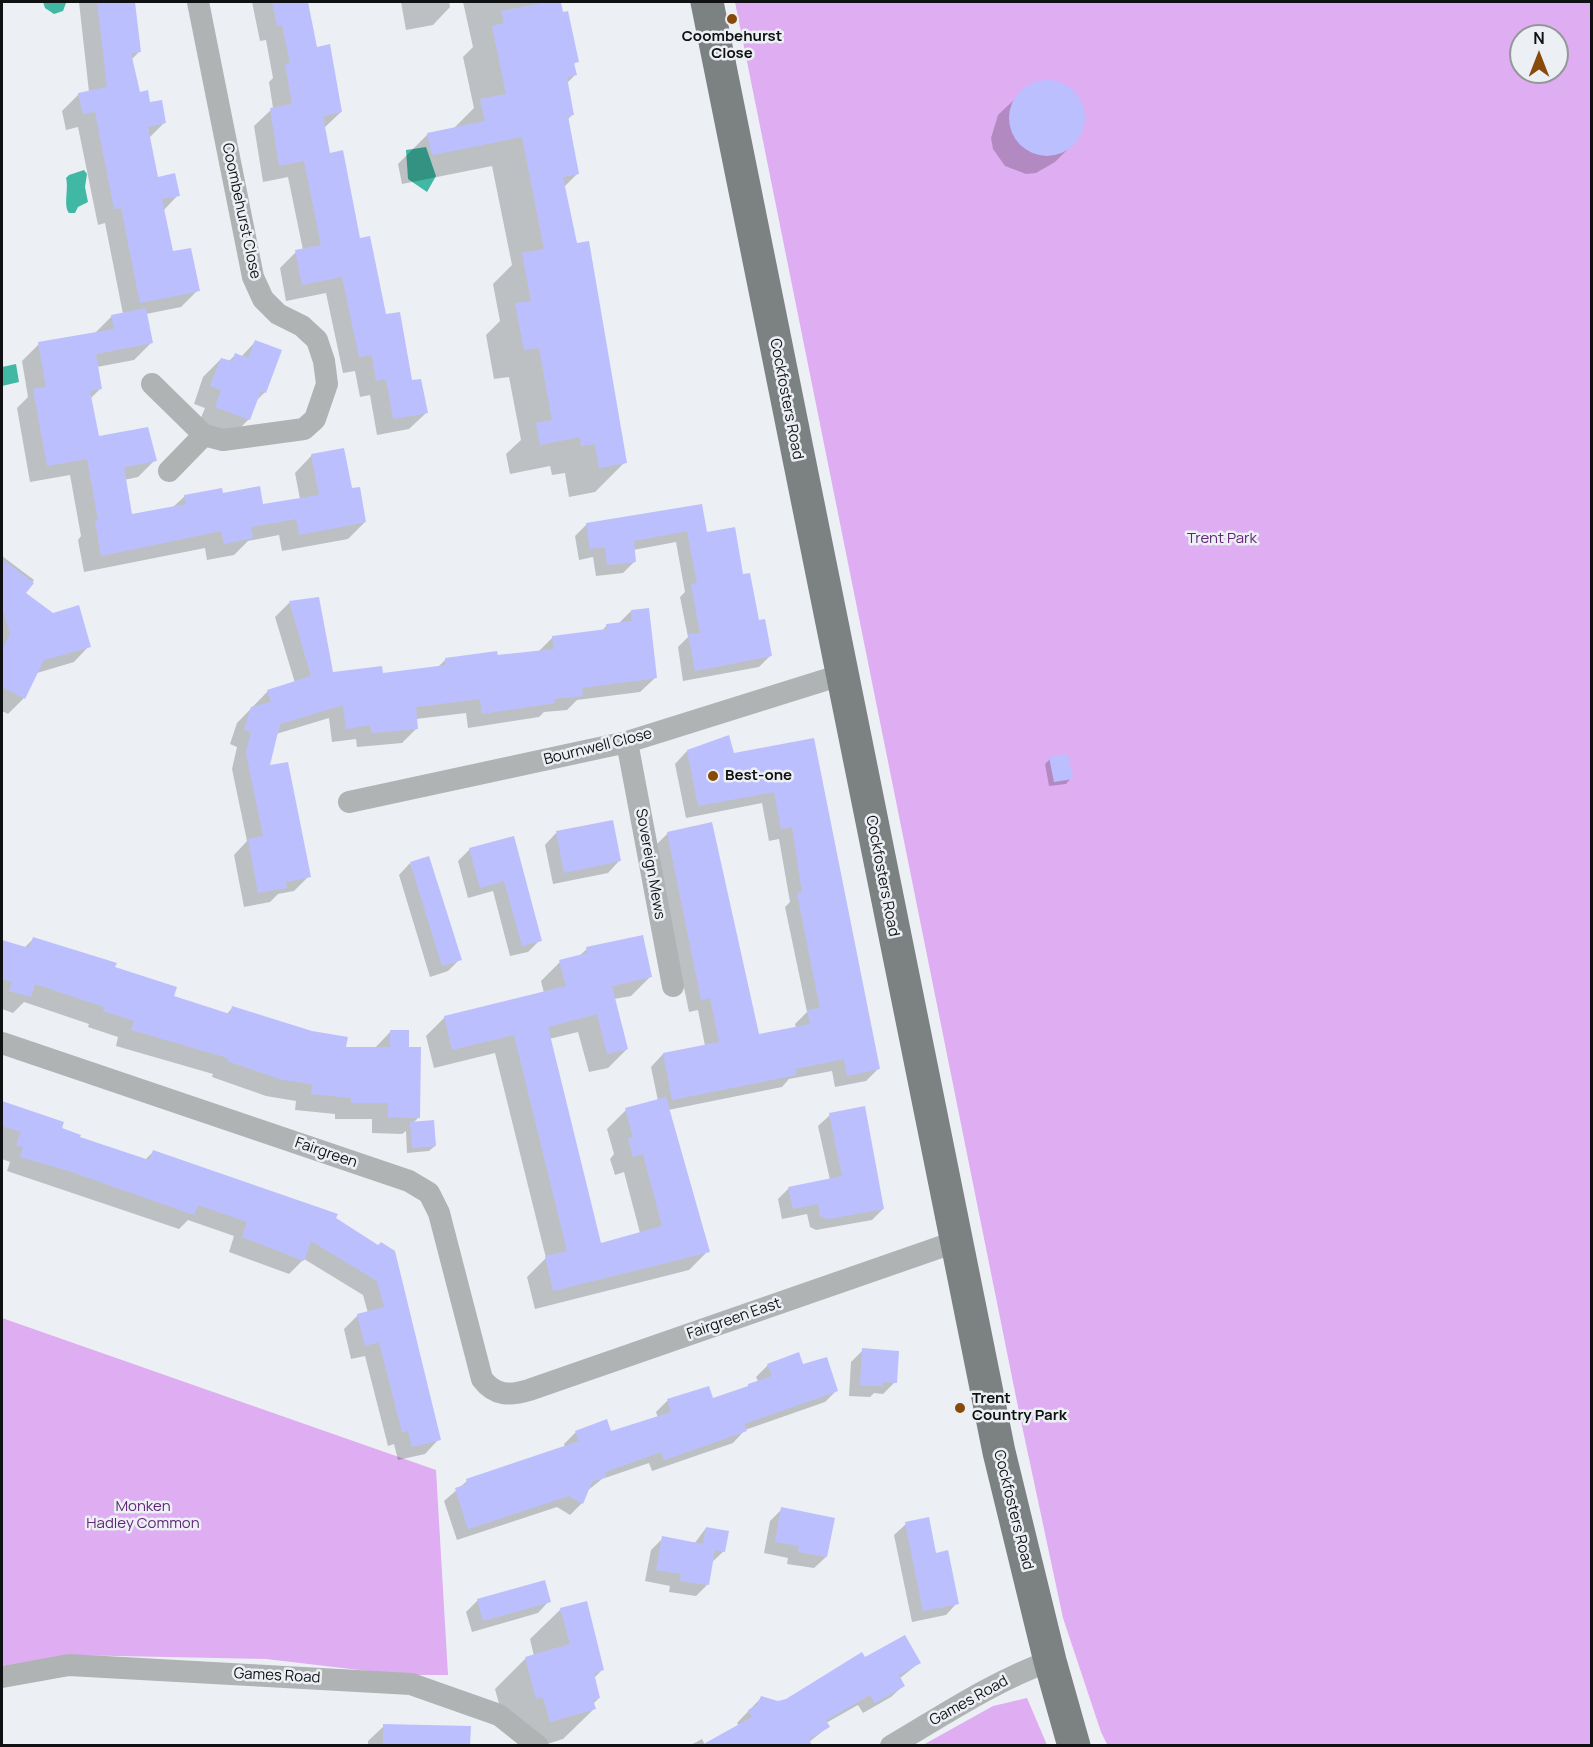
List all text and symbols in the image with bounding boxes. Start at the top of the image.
marker: Coombehurst Close [725,12,739,26]
north arrow [1509,24,1569,84]
text: N [1533,27,1545,49]
place label: Coombehurst Close [682,28,782,63]
street label: Coombehurst Close [218,141,264,281]
street label: Cockfosters Road [765,337,807,461]
park label: Trent Park [1187,530,1257,548]
street label: Bournwell Close [542,725,654,769]
place label: Best-one [725,767,792,785]
marker: Best-one [706,769,720,783]
street label: Sovereign Mews [631,807,669,921]
street label: Cockfosters Road [861,814,903,938]
street label: Fairgreen [293,1134,359,1172]
street label: Fairgreen East [685,1294,783,1344]
place label: Trent Country Park [972,1390,1067,1425]
marker: Trent Country Park [953,1401,967,1415]
street label: Cockfosters Road [989,1448,1037,1572]
park label: Monken Hadley Common [86,1498,200,1533]
street label: Games Road [233,1665,321,1687]
street label: Games Road [927,1672,1011,1730]

